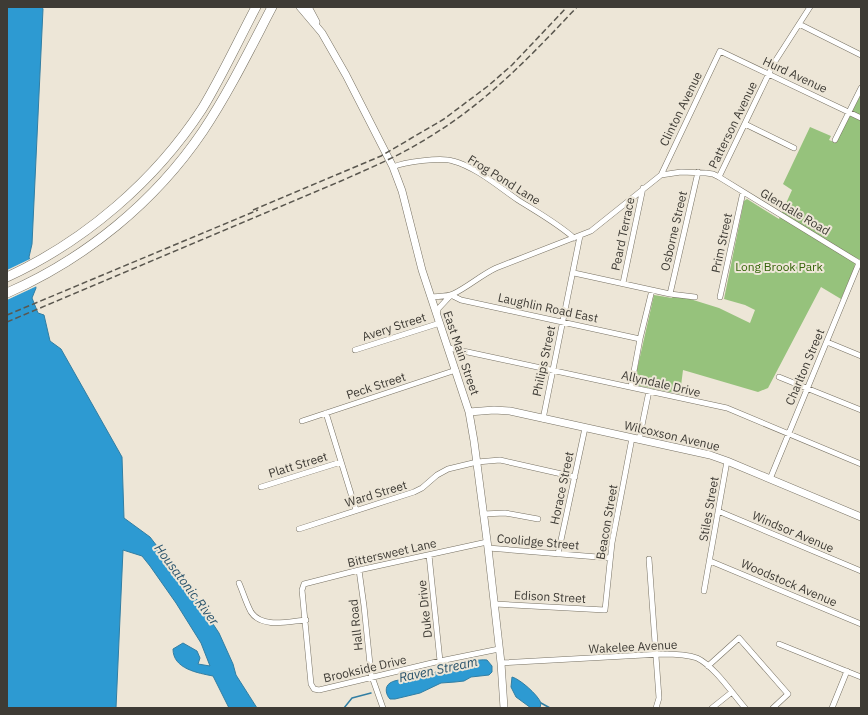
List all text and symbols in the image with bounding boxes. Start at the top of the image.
street label: Hurd Avenue [761,53,830,96]
street label: Clinton Avenue [656,69,705,149]
street label: Patterson Avenue [705,78,760,171]
street label: Frog Pond Lane [465,151,544,208]
street label: Glendale Road [758,185,833,238]
street label: Osborne Street [657,189,690,272]
street label: Peard Terrace [607,195,638,272]
street label: Prim Street [708,212,735,274]
park label: Long Brook Park [735,259,824,274]
street label: Laughlin Road East [497,290,600,325]
street label: Avery Street [360,309,428,344]
street label: East Main Street [440,309,483,397]
street label: Philips Street [529,324,558,398]
street label: Charlton Street [782,326,827,407]
street label: Allyndale Drive [620,367,703,400]
street label: Peck Street [344,369,408,402]
street label: Wilcoxson Avenue [623,417,722,454]
street label: Platt Street [266,448,329,481]
street label: Horace Street [546,450,577,526]
street label: Stiles Street [695,475,722,543]
street label: Ward Street [343,477,409,510]
street label: Beacon Street [593,483,621,561]
street label: Windsor Avenue [750,508,837,556]
street label: Coolidge Street [496,530,580,553]
street label: Bittersweet Lane [346,535,438,570]
water label: Housatonic River [150,540,224,629]
street label: Woodstock Avenue [739,556,840,610]
street label: Duke Drive [414,579,435,639]
street label: Edison Street [514,587,586,606]
street label: Hall Road [345,599,366,652]
street label: Wakelee Avenue [588,637,678,656]
street label: Brookside Drive [322,652,408,685]
water label: Raven Stream [397,653,479,686]

